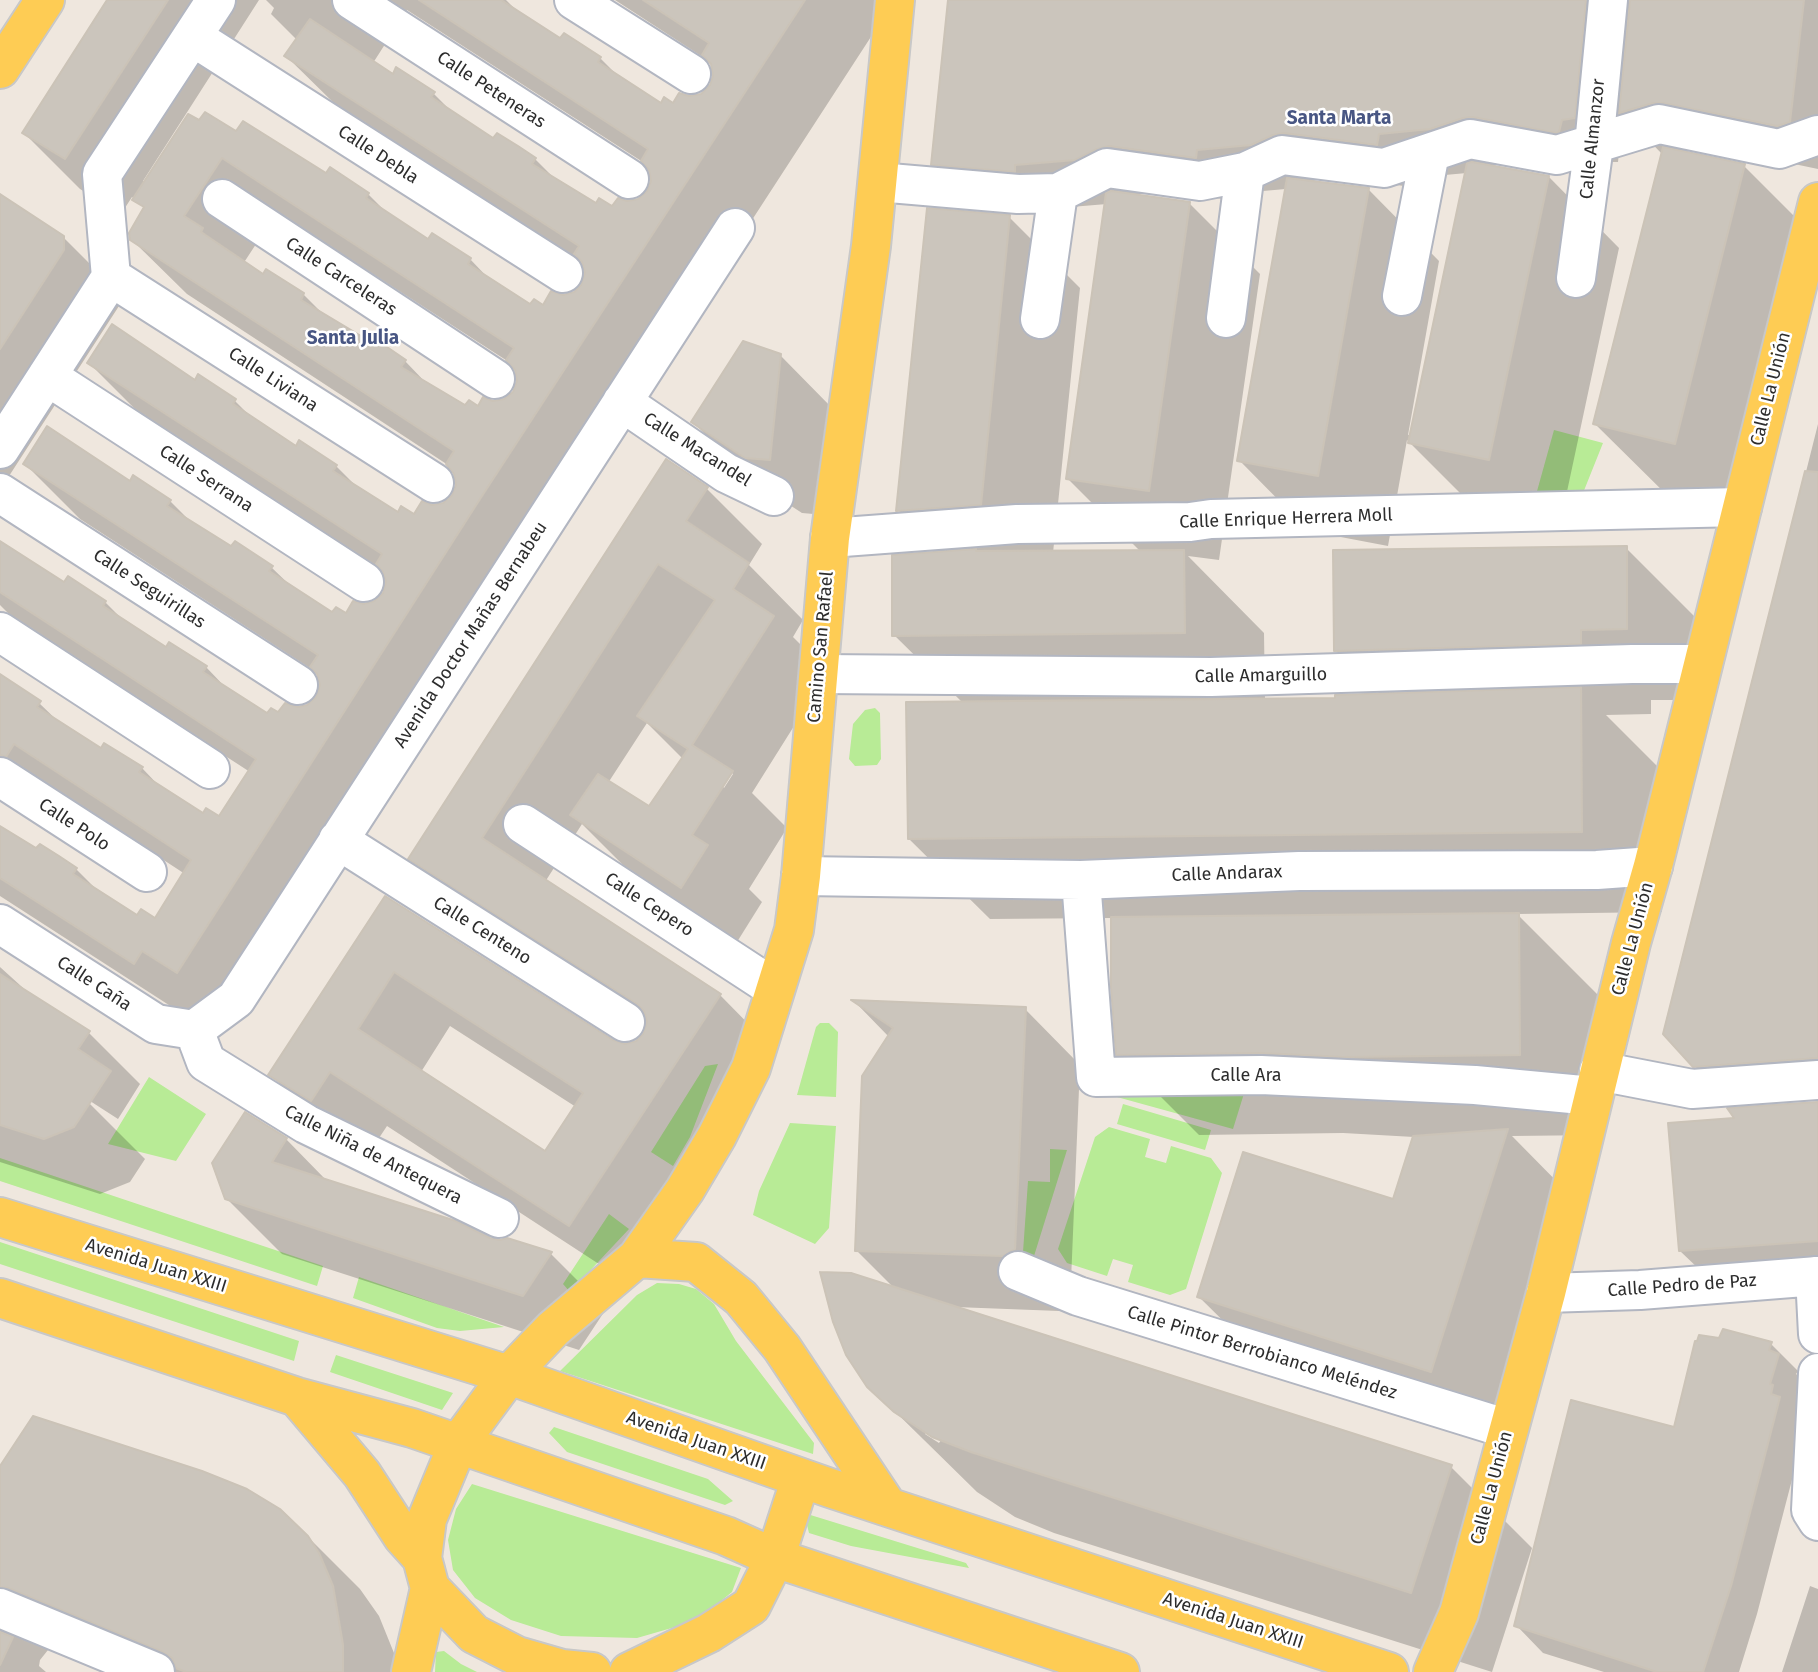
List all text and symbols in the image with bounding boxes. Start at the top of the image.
street label: Calle Peteneras [433,47,549,133]
street label: Calle Almanzor [1576,78,1610,200]
district label: Santa Marta [1287,108,1391,130]
street label: Calle Debla [334,121,422,189]
street label: Calle Carceleras [281,233,401,321]
district label: Santa Julia [307,328,399,350]
street label: Calle La Unión [1746,330,1796,448]
street label: Calle Liviana [224,343,322,417]
street label: Calle Macandel [639,408,755,492]
street label: Calle Serrana [155,441,257,517]
street label: Calle Enrique Herrera Moll [1179,504,1393,534]
street label: Avenida Doctor Mañas Bernabeu [390,518,552,752]
street label: Calle Seguirillas [89,545,209,633]
street label: Camino San Rafael [804,570,838,724]
street label: Calle Amarguillo [1195,664,1327,688]
street label: Calle Polo [34,794,114,856]
street label: Calle Andarax [1171,861,1283,887]
street label: Calle Cepero [601,868,697,942]
street label: Calle La Unión [1607,880,1659,998]
street label: Calle Centeno [429,892,535,970]
street label: Calle Caña [53,952,135,1016]
street label: Calle Ara [1211,1065,1281,1087]
street label: Calle Niña de Antequera [281,1101,465,1209]
street label: Avenida Juan XXIII [83,1234,229,1298]
street label: Calle Pedro de Paz [1607,1270,1757,1302]
street label: Calle Pintor Berrobianco Meléndez [1124,1302,1400,1404]
street label: Avenida Juan XXIII [623,1407,769,1475]
street label: Calle La Unión [1466,1429,1518,1547]
street label: Avenida Juan XXIII [1160,1588,1306,1654]

